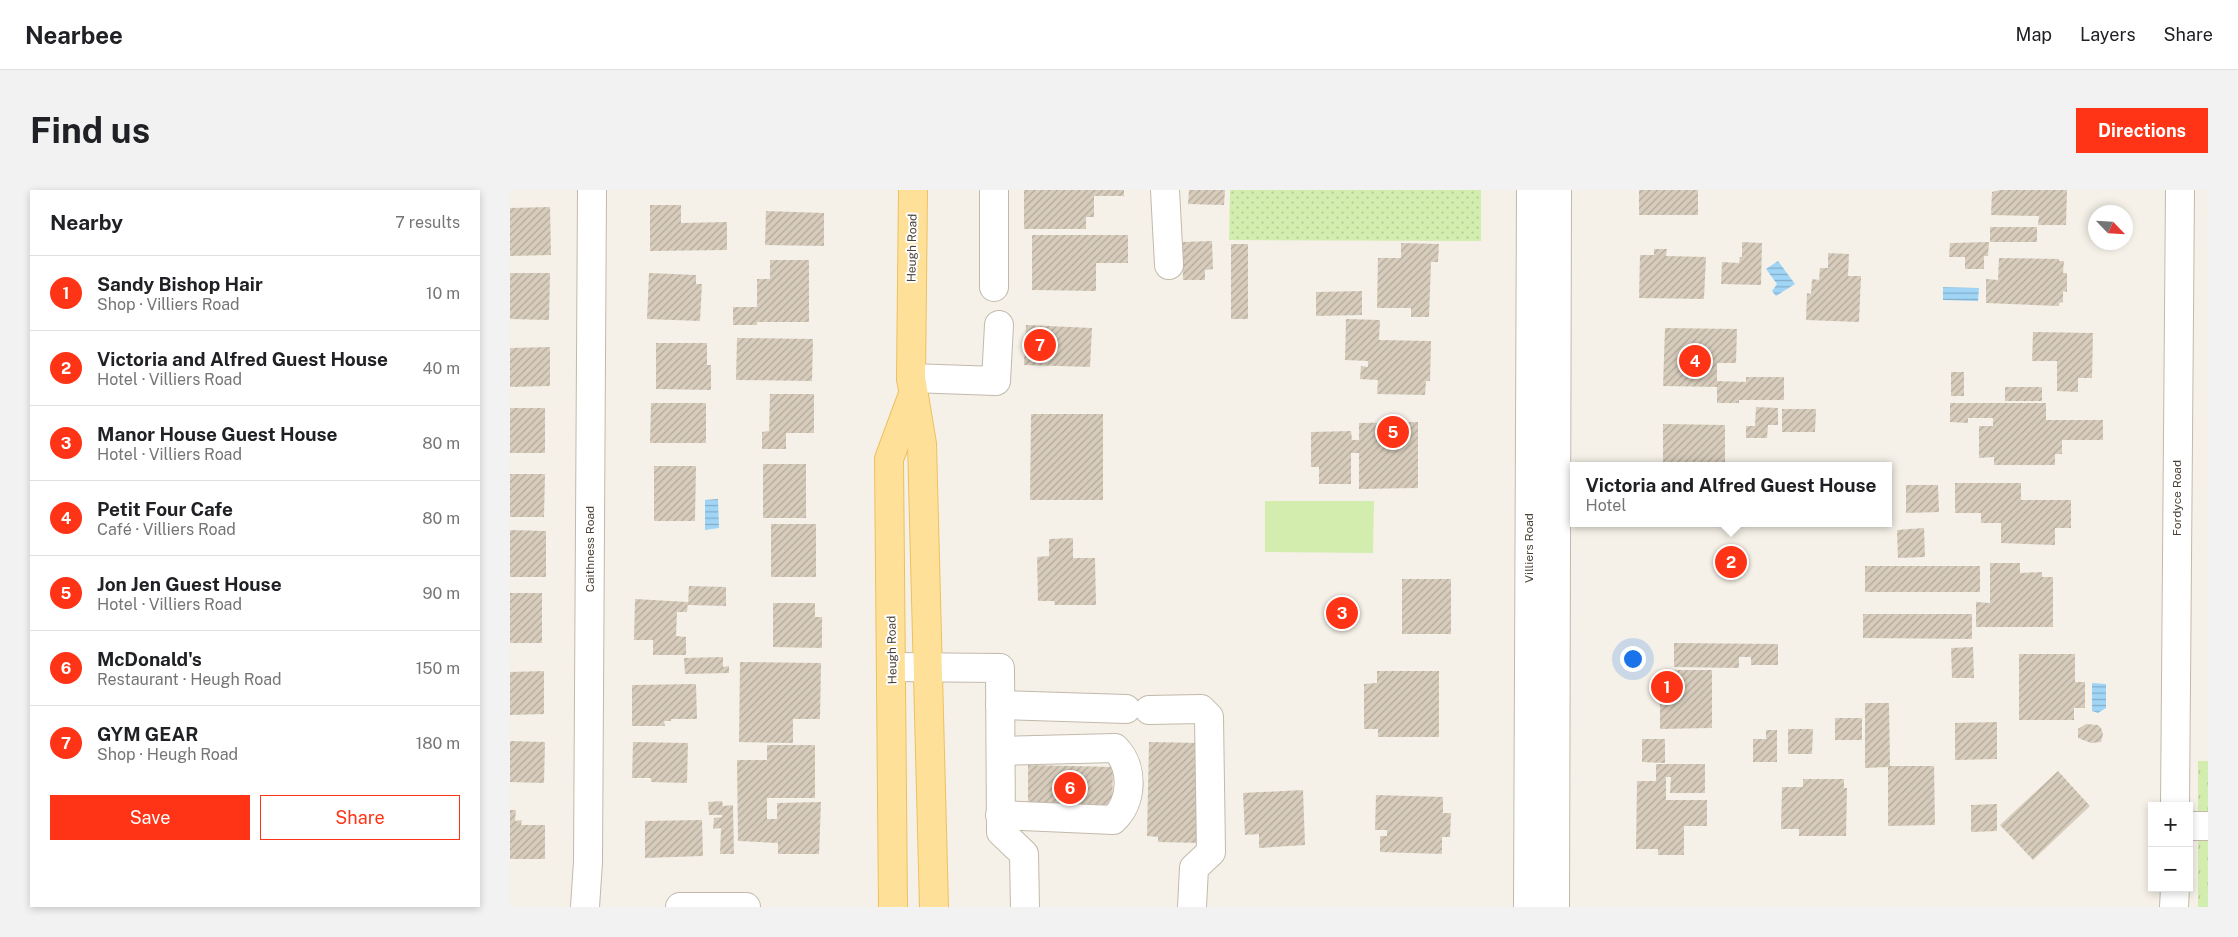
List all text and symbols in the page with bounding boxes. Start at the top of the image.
text: Nearbee [25,21,123,49]
text: Map [2016,24,2052,45]
text: Layers [2080,24,2136,45]
text: Share [2164,24,2213,45]
button: Directions [2076,108,2208,153]
text: Find us [30,110,150,151]
north arrow [2088,205,2133,250]
text: Nearby [50,210,123,235]
text: 7 results [395,213,460,232]
street label: Heugh Road [904,214,920,282]
text: Sandy Bishop Hair [97,273,263,295]
text: 1 [63,284,69,303]
text: 10 m [426,284,460,303]
text: Shop · Villiers Road [97,295,240,314]
pin: 7 [1024,326,1056,364]
pin: 4 [1679,342,1711,380]
text: Victoria and Alfred Guest House [97,348,388,370]
text: 2 [61,359,71,378]
text: 40 m [422,359,460,378]
text: Hotel · Villiers Road [97,370,242,389]
pin: 5 [1377,413,1409,451]
text: Manor House Guest House [97,423,338,445]
text: 3 [61,434,71,453]
text: 80 m [422,434,460,453]
text: Hotel · Villiers Road [97,445,242,464]
street label: Fordyce Road [2170,460,2184,536]
popup [1570,462,1892,527]
text: Victoria and Alfred Guest House [1586,474,1876,496]
text: Hotel [1586,496,1626,515]
text: Petit Four Cafe [97,498,233,520]
street label: Caithness Road [583,506,597,592]
text: 4 [61,509,71,528]
text: 80 m [422,509,460,528]
street label: Villiers Road [1522,513,1536,583]
text: Café · Villiers Road [97,520,236,539]
pin: 2 [1715,543,1747,581]
text: Jon Jen Guest House [97,573,282,595]
text: 5 [61,584,71,603]
text: 90 m [423,584,460,603]
pin: 3 [1326,594,1358,632]
text: Hotel · Villiers Road [97,595,242,614]
street label: Heugh Road [884,616,900,684]
your location [1620,646,1646,672]
text: McDonald's [97,648,202,670]
text: 6 [61,659,71,678]
text: 150 m [416,659,460,678]
pin: 1 [1651,668,1683,706]
text: Restaurant · Heugh Road [97,670,282,689]
text: GYM GEAR [97,723,198,745]
text: 7 [61,734,71,753]
text: 180 m [416,734,460,753]
text: Shop · Heugh Road [97,745,238,764]
pin: 6 [1054,769,1086,807]
button: Save [50,795,250,840]
button: Share [260,795,460,840]
map controls [2148,802,2193,892]
button: + [2148,802,2193,847]
button: − [2148,847,2193,892]

